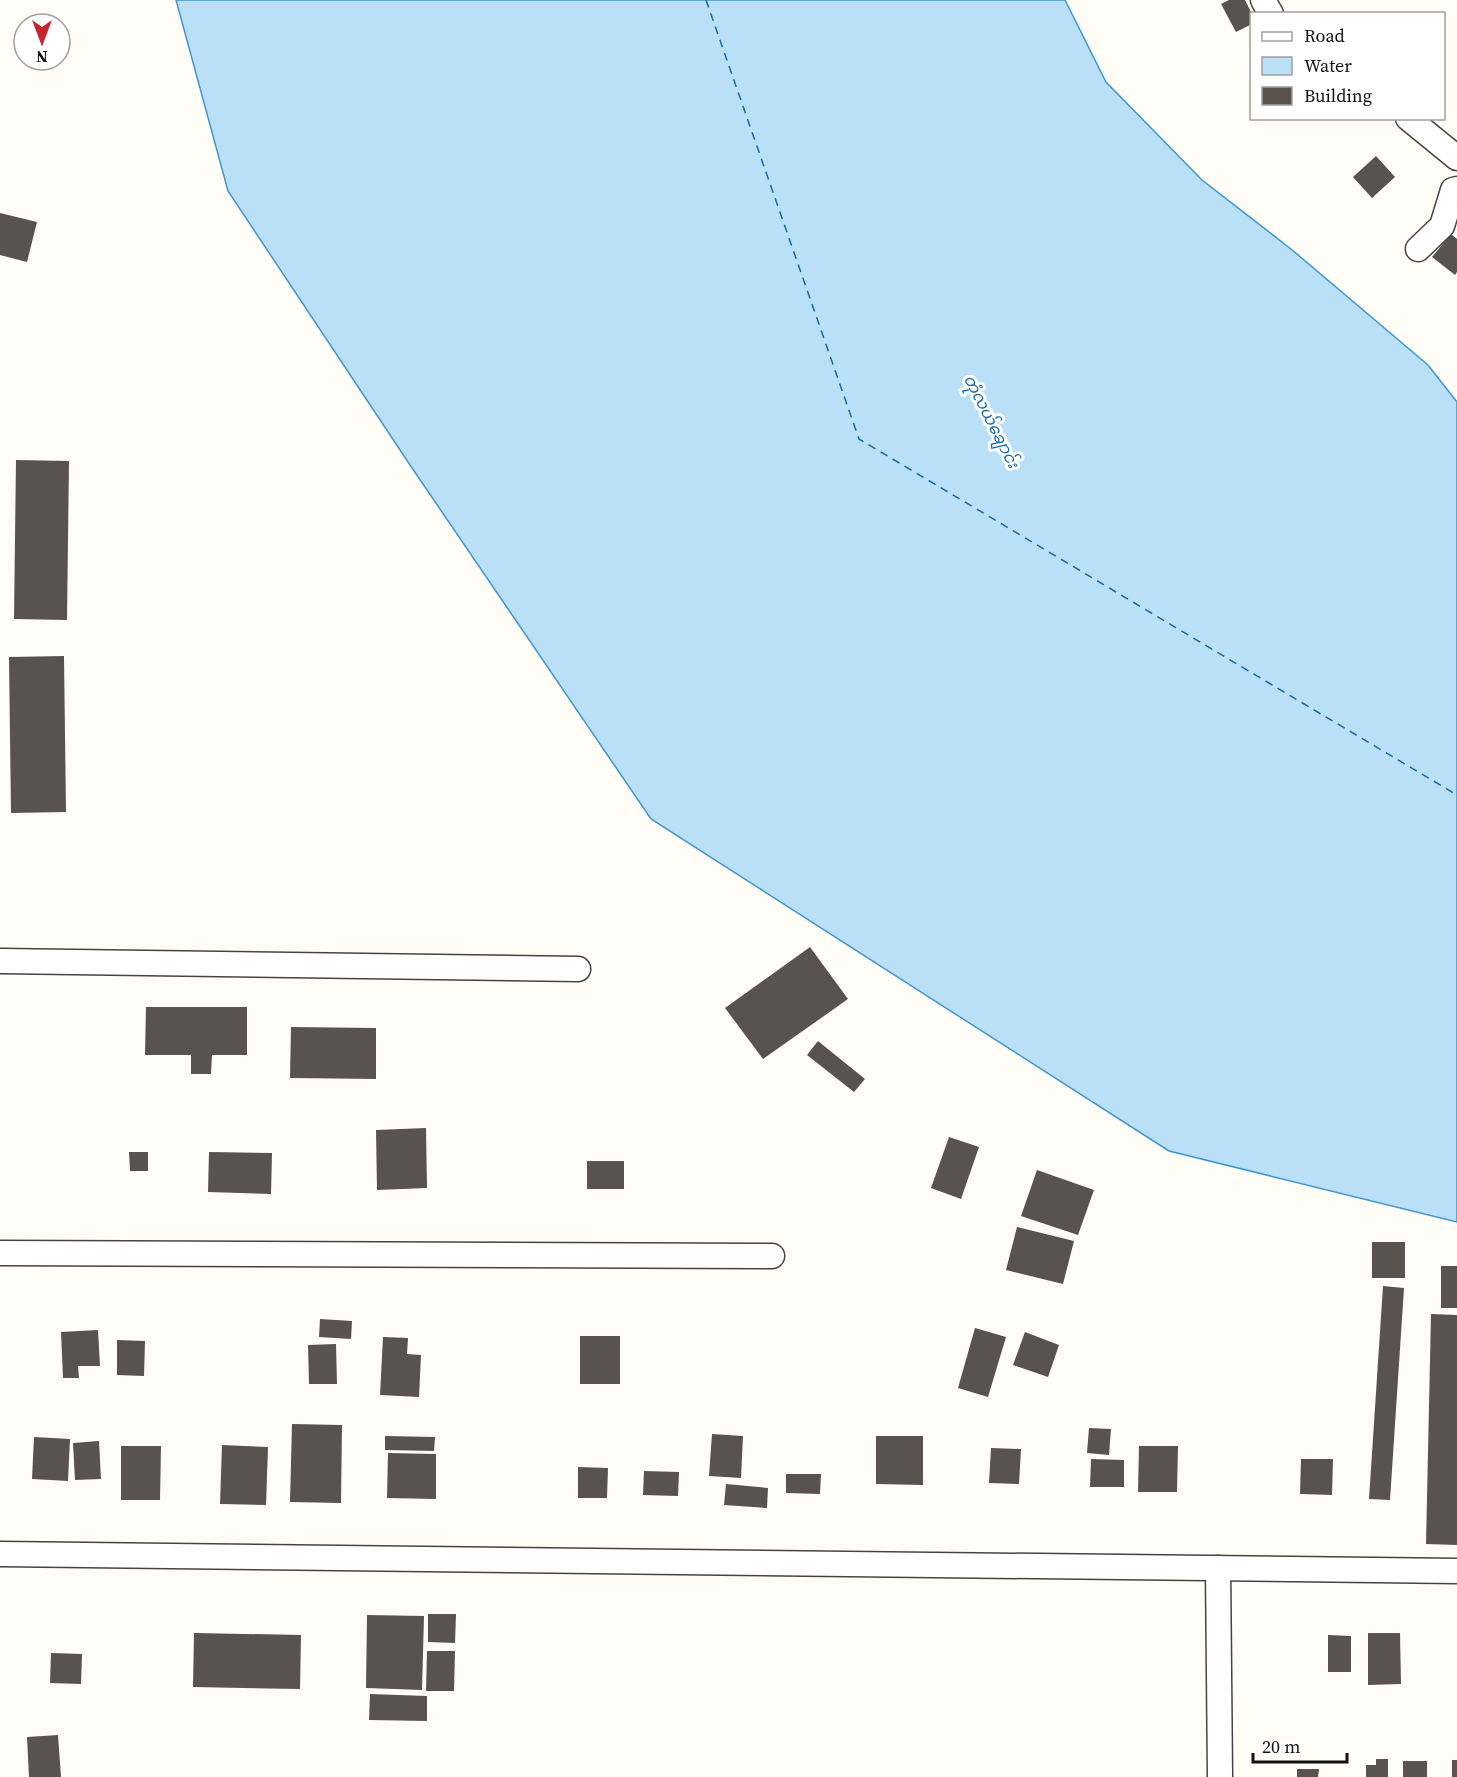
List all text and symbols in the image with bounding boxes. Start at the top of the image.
north arrow [12,12,72,72]
legend [1250,12,1445,120]
text: Road [1304,23,1345,48]
text: N [36,46,48,68]
text: Water [1304,53,1352,78]
text: Building [1304,83,1372,108]
water label: တုံလယ်ချောင်း [956,371,1026,474]
scale bar [1253,1726,1348,1764]
text: 20 m [1262,1734,1300,1759]

